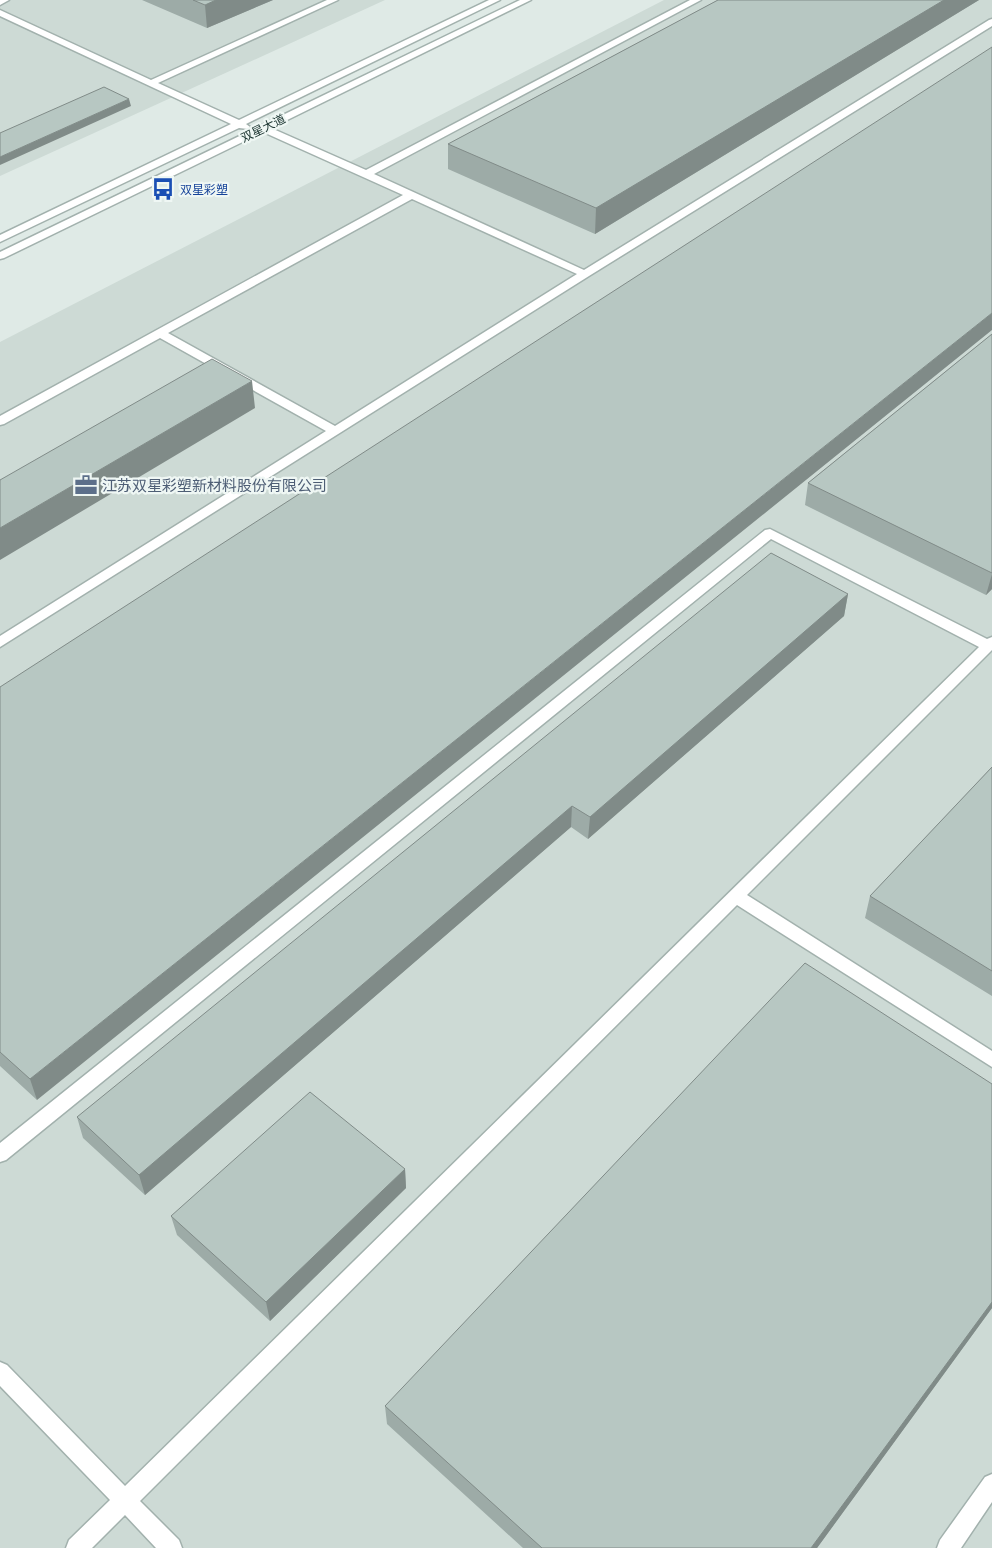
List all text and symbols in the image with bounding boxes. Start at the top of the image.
street label: 双星大道 [238,111,288,145]
bus stop icon: 双星彩塑 [150,176,176,202]
place label: 双星彩塑 [180,182,228,197]
office icon: 江苏双星彩塑新材料股份有限公司 [73,472,99,498]
place label: 江苏双星彩塑新材料股份有限公司 [102,476,327,495]

